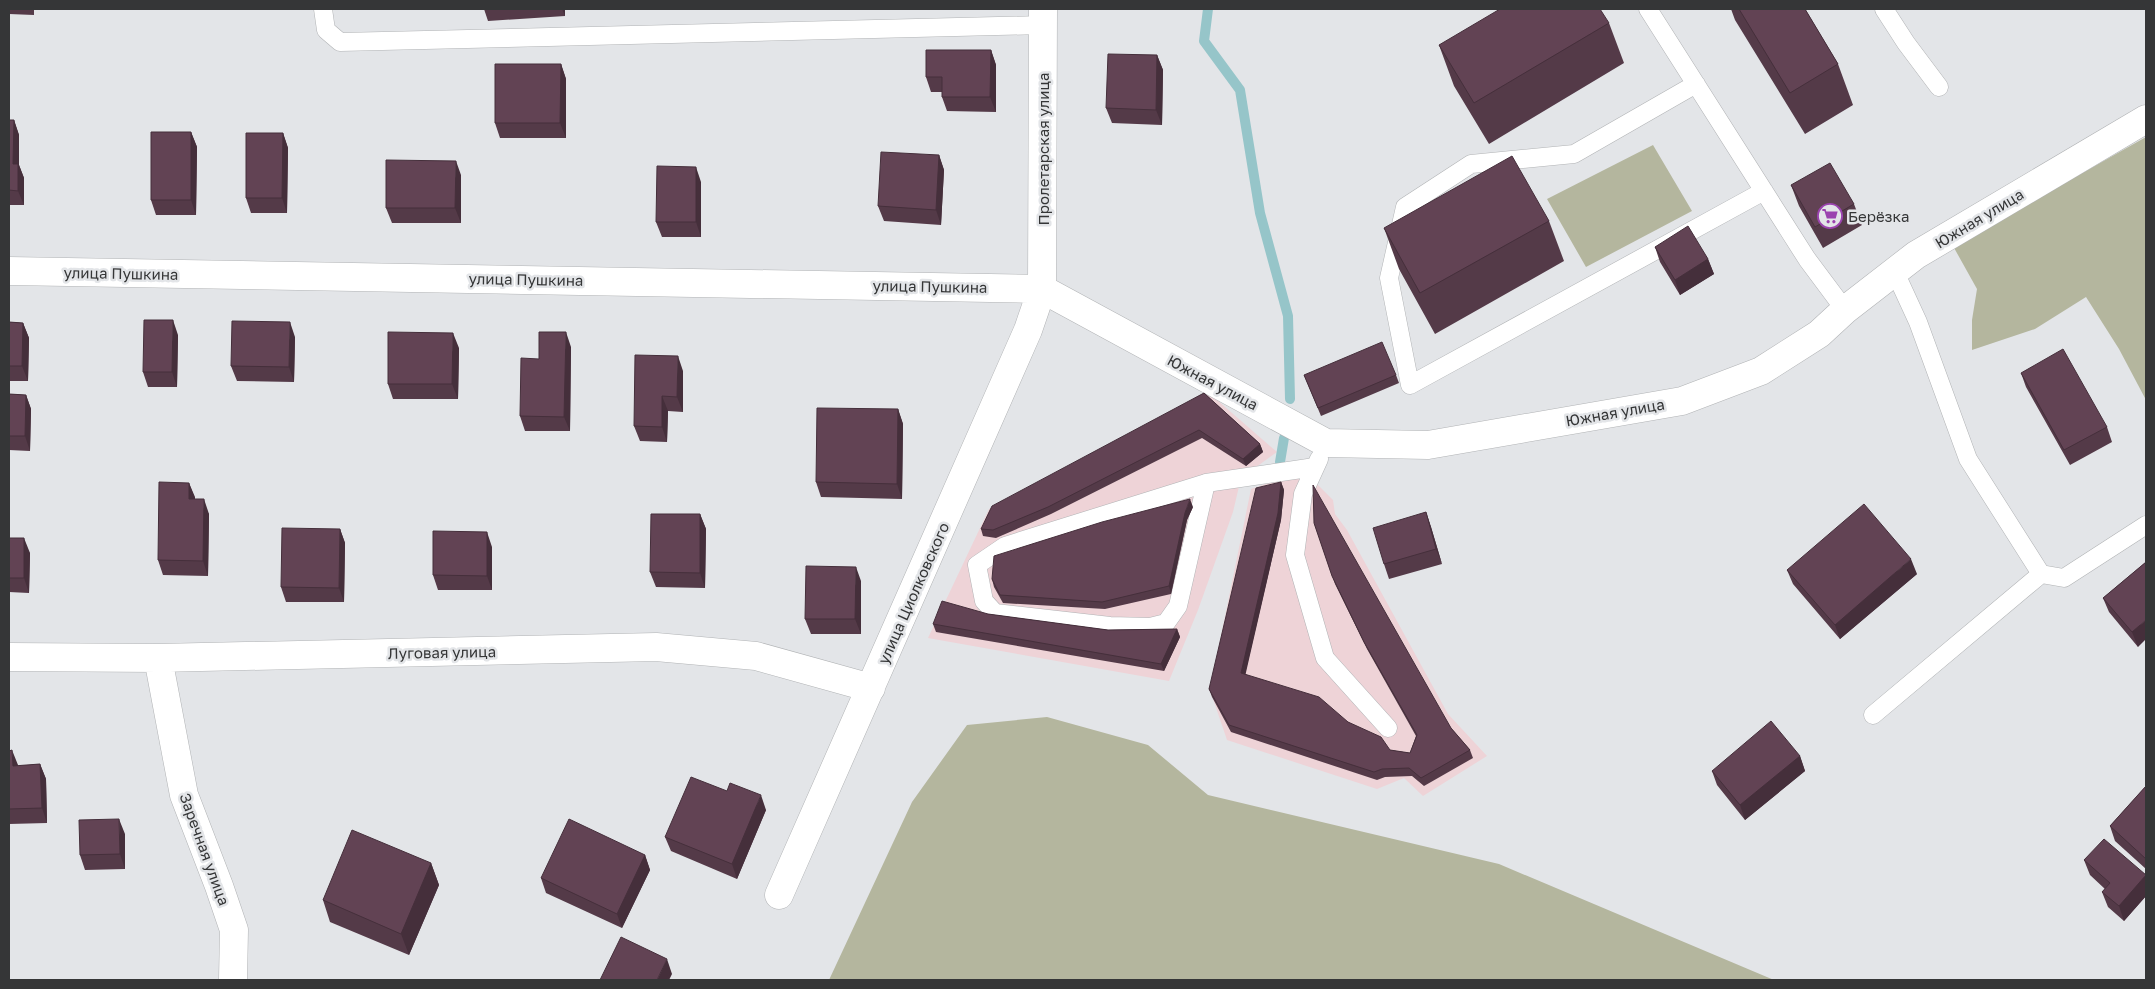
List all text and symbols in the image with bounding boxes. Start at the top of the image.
street label: Пролетарская улица [1034,73,1052,225]
street label: Южная улица [1932,185,2026,251]
supermarket icon: Берёзка [1817,203,1843,229]
place label: Берёзка [1848,207,1909,225]
street label: улица Пушкина [63,263,179,283]
street label: улица Пушкина [468,269,584,289]
street label: улица Пушкина [872,276,988,296]
street label: Южная улица [1165,351,1261,413]
street label: Южная улица [1564,394,1666,430]
street label: улица Циолковского [874,519,952,667]
street label: Луговая улица [388,642,496,662]
street label: Заречная улица [176,790,234,908]

